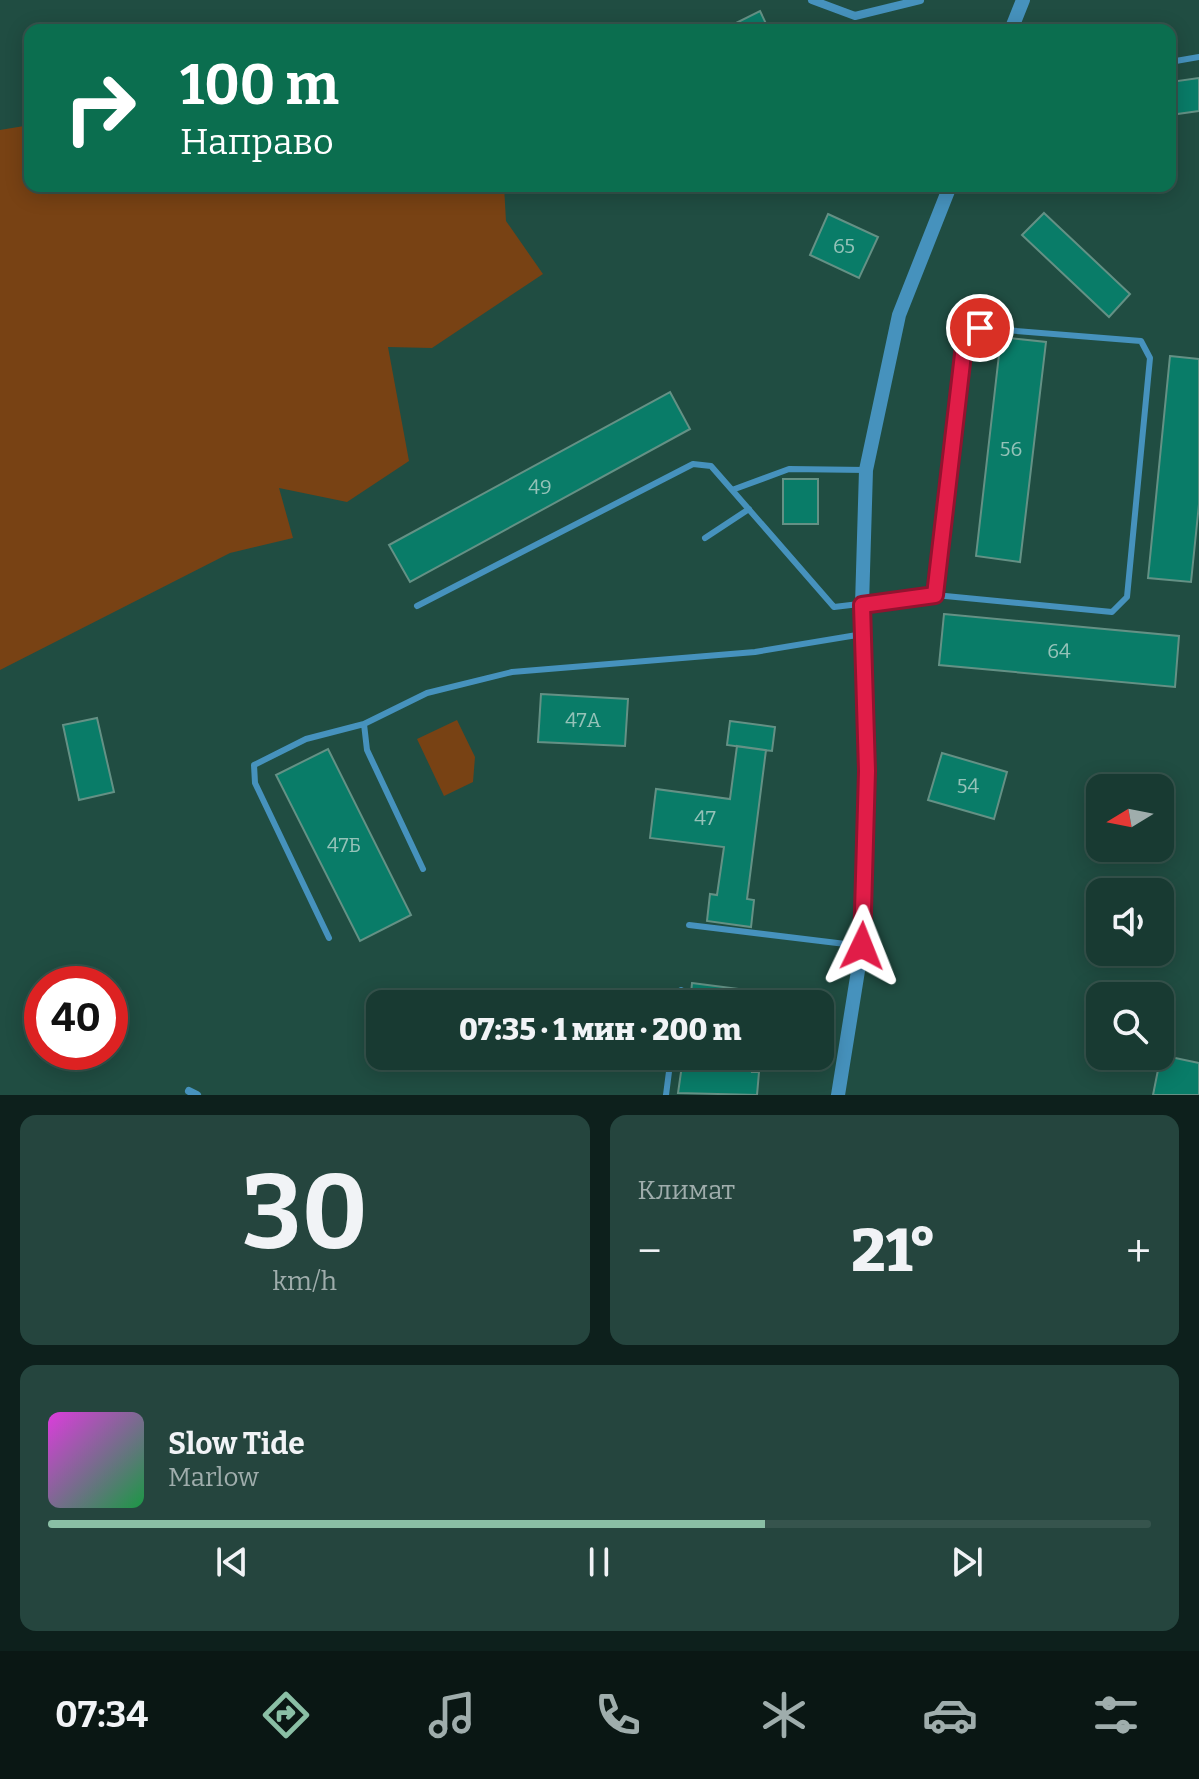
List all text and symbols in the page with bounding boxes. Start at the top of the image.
text: 100 m [180,52,339,119]
icon: right [48,56,152,160]
text: Направо [180,120,334,164]
house number: 65 [833,234,855,258]
pin [946,294,1014,362]
icon: arrive [958,306,1002,350]
house number: 56 [1000,437,1022,461]
house number: 49 [528,475,552,499]
house number: 64 [1047,639,1071,663]
house number: 47А [565,708,602,732]
house number: 54 [957,774,979,798]
north arrow [1086,774,1174,862]
map controls [1086,774,1174,1070]
house number: 47 [694,806,716,830]
house number: 47Б [327,833,361,857]
button: sound [1086,878,1174,966]
position arrow [820,904,904,988]
speed limit sign: 40 [24,966,128,1070]
button: search [1086,982,1174,1070]
text: 07:35 · 1 мин · 200 m [459,1012,741,1048]
text: 30 [242,1151,368,1276]
text: Климат [638,1175,735,1206]
text: 21° [851,1215,936,1287]
text: − [638,1225,662,1278]
text: + [1126,1225,1151,1278]
text: km/h [273,1266,337,1297]
text: Slow Tide [168,1426,305,1462]
text: Marlow [168,1462,259,1493]
icon: previous [210,1540,254,1584]
icon: pause [577,1540,621,1584]
icon: next [945,1540,989,1584]
icon: directions [258,1687,314,1743]
icon: music [424,1687,480,1743]
icon: phone [590,1687,646,1743]
icon: climate [756,1687,812,1743]
icon: car [922,1687,978,1743]
icon: filters [1088,1687,1144,1743]
text: 07:34 [55,1693,148,1737]

